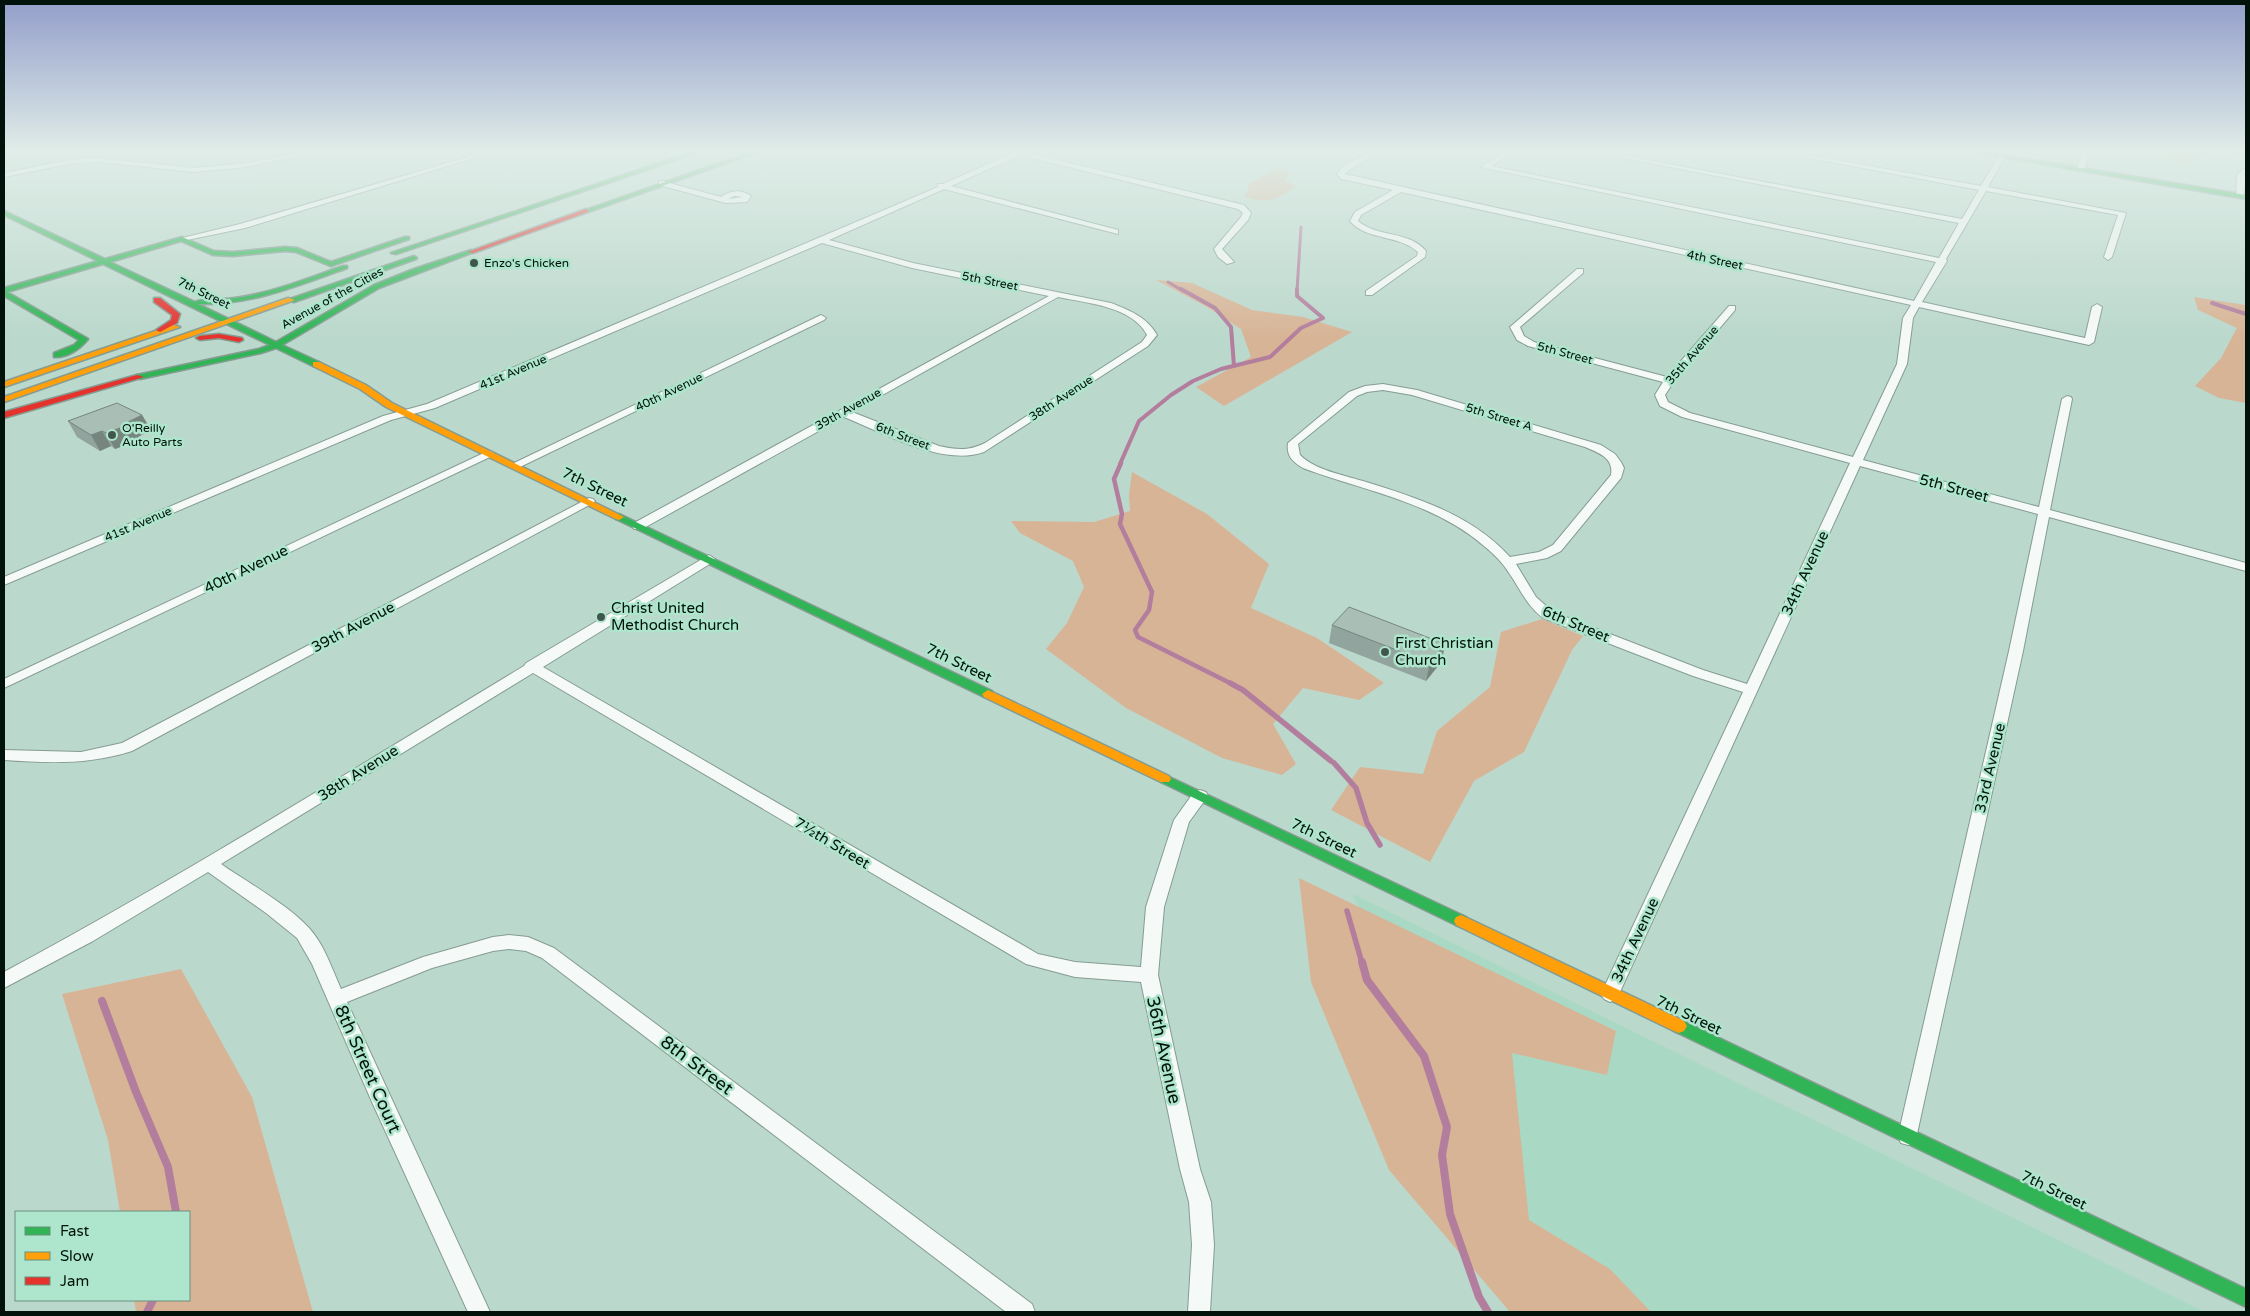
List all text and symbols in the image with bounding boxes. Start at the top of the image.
street label: 4th Street [1686,247,1745,273]
place label: Enzo's Chicken [484,256,569,270]
marker: Enzo's Chicken [468,257,480,269]
street label: Avenue of the Cities [279,264,386,332]
street label: 5th Street [961,269,1020,293]
street label: 7th Street [175,274,233,312]
street label: 35th Avenue [1663,323,1721,387]
street label: 5th Street [1536,339,1595,367]
street label: 41st Avenue [477,352,549,392]
street label: 40th Avenue [633,370,705,414]
street label: 38th Avenue [1027,372,1096,424]
street label: 39th Avenue [813,385,884,433]
street label: 5th Street A [1464,400,1534,434]
street label: 6th Street [874,419,932,453]
place label: O'Reilly Auto Parts [122,421,183,449]
marker: O'Reilly Auto Parts [106,429,118,441]
street label: 7th Street [559,463,631,511]
street label: 5th Street [1917,470,1991,506]
street label: 41st Avenue [102,504,174,544]
street label: 34th Avenue [1778,528,1832,618]
street label: 40th Avenue [201,541,291,597]
street label: 39th Avenue [308,598,398,656]
place label: Christ United Methodist Church [611,599,739,634]
street label: 6th Street [1540,602,1612,646]
marker: Christ United Methodist Church [595,611,607,623]
place label: First Christian Church [1395,634,1493,669]
street label: 7th Street [923,639,995,687]
marker: First Christian Church [1379,646,1391,658]
street label: 33rd Avenue [1971,721,2009,815]
street label: 38th Avenue [315,741,401,805]
street label: 7½th Street [791,813,873,873]
street label: 7th Street [1288,814,1360,862]
street label: 34th Avenue [1608,895,1662,985]
street label: 7th Street [1653,991,1725,1039]
street label: 36th Avenue [1142,994,1186,1106]
street label: 8th Street Court [330,1002,406,1137]
street label: 8th Street [656,1031,738,1100]
street label: 7th Street [2018,1166,2090,1214]
legend [15,1211,190,1301]
text: Fast [60,1222,90,1240]
text: Slow [60,1247,94,1265]
text: Jam [60,1272,89,1290]

